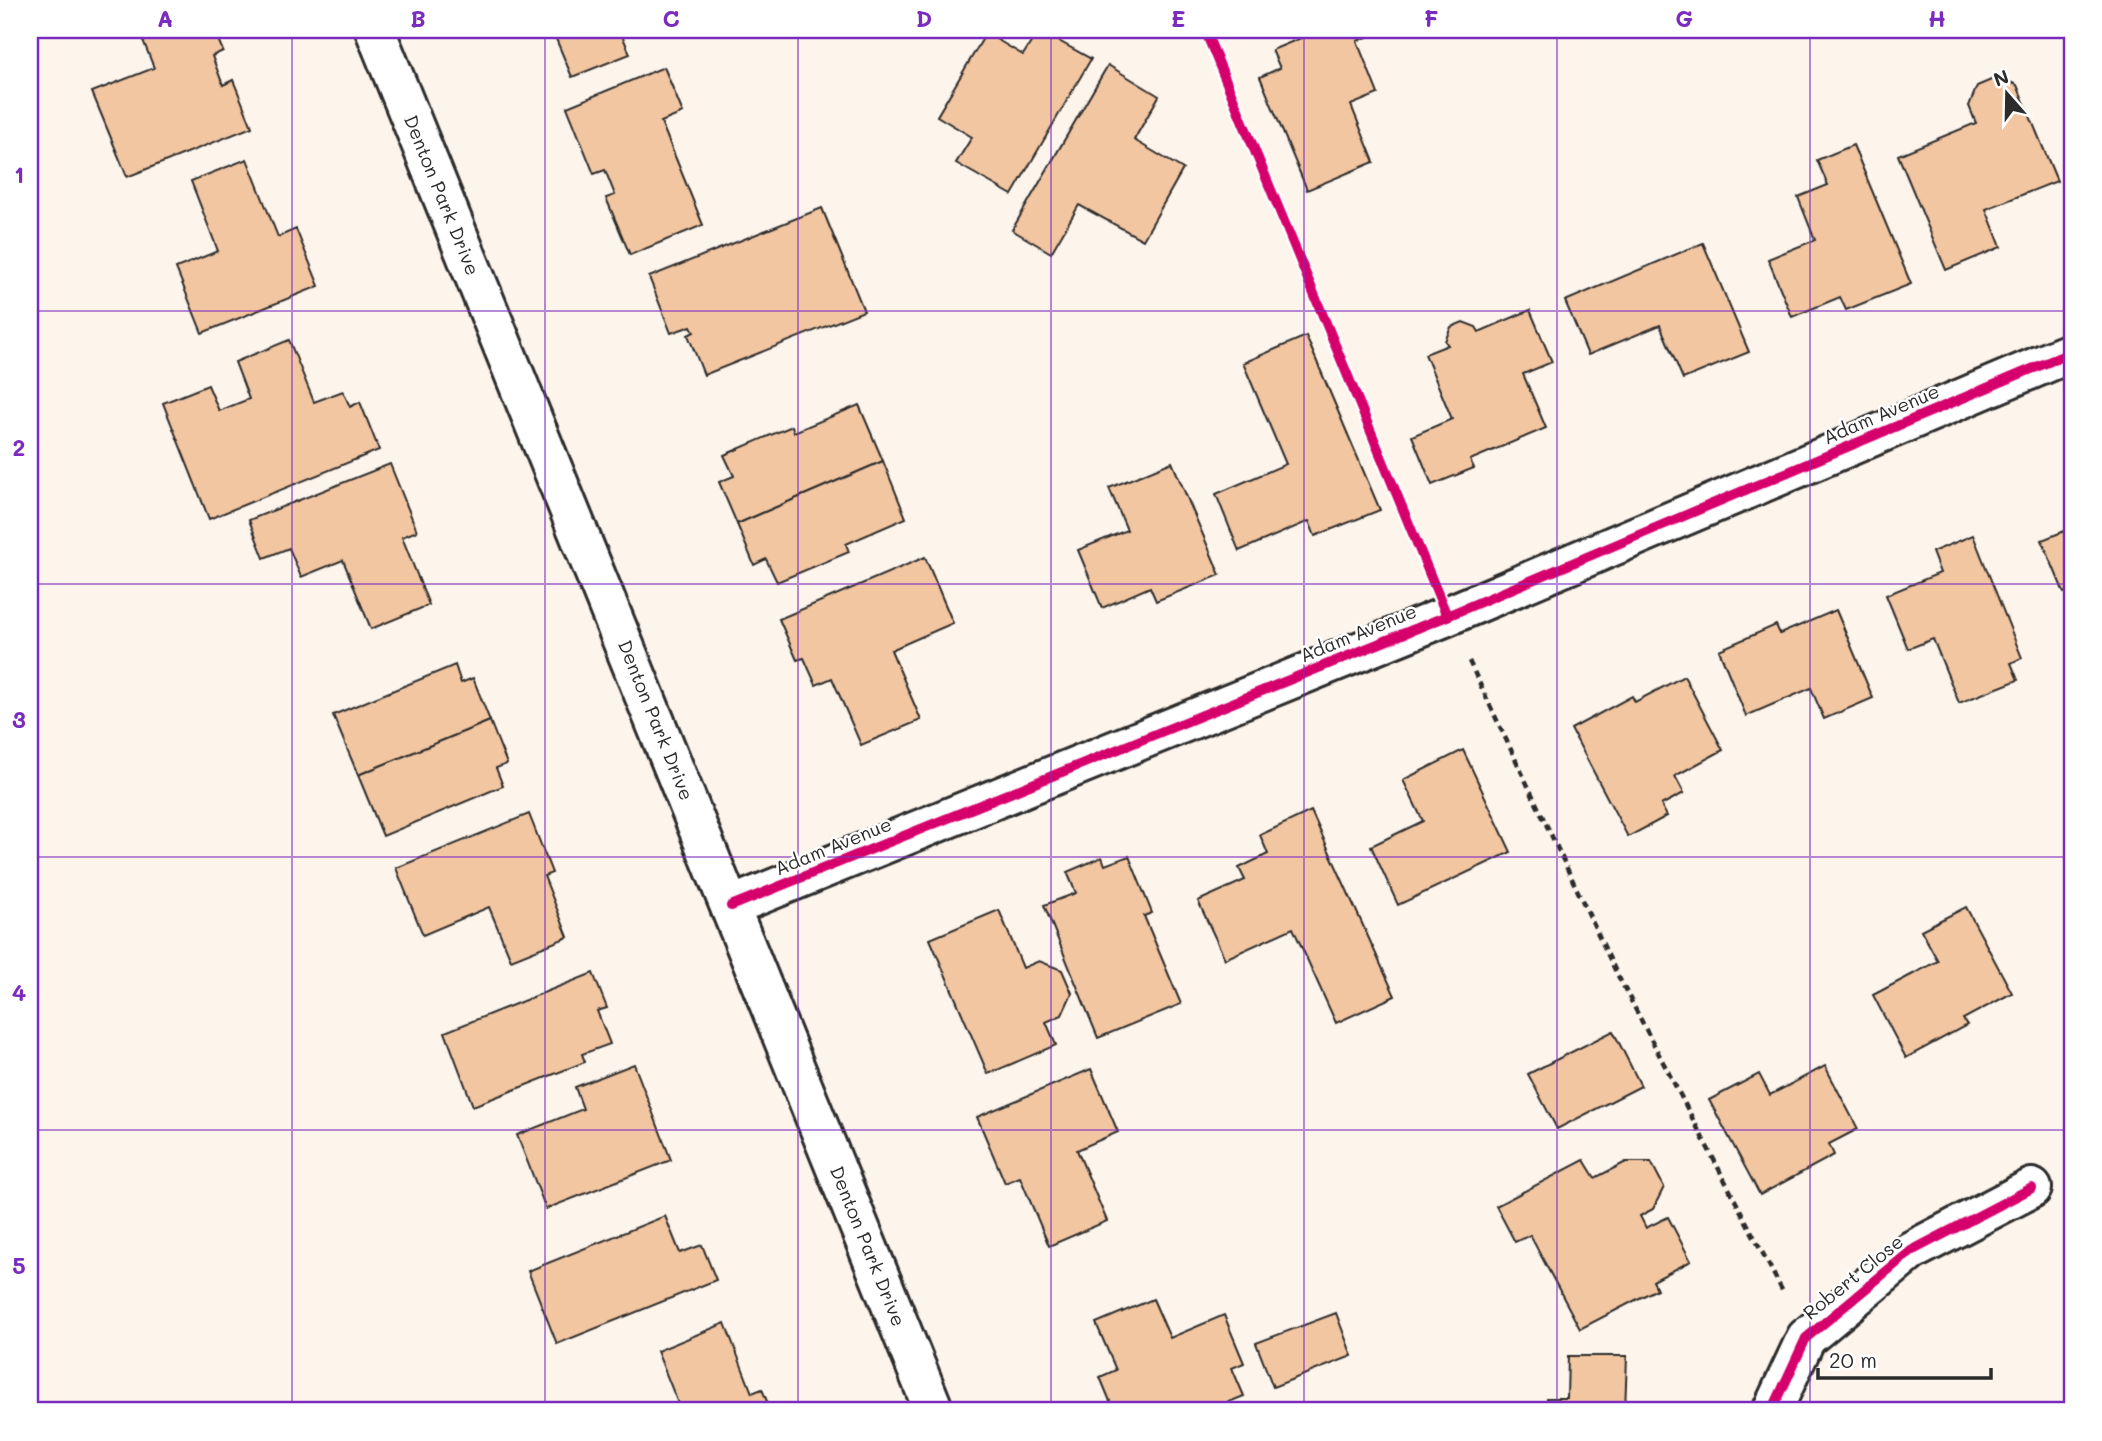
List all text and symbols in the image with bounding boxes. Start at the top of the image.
text: A [157,3,173,33]
text: B [410,3,426,33]
text: C [662,3,680,33]
text: D [916,3,932,33]
text: E [1171,3,1185,33]
text: F [1424,3,1438,33]
text: G [1675,3,1693,33]
text: H [1928,3,1946,33]
north arrow [1972,60,2042,130]
text: N [1990,63,2012,92]
street label: Denton Park Drive [399,111,486,279]
text: 1 [14,159,24,189]
street label: Adam Avenue [1819,378,1943,449]
text: 2 [13,432,25,462]
street label: Adam Avenue [1296,598,1420,667]
street label: Denton Park Drive [613,636,700,804]
text: 3 [12,704,26,734]
street label: Adam Avenue [771,811,895,880]
text: 4 [12,977,26,1007]
street label: Denton Park Drive [825,1162,912,1330]
street label: Robert Close [1797,1229,1908,1325]
text: 5 [12,1250,26,1280]
scale bar [1818,1336,1992,1380]
text: 20 m [1829,1346,1877,1373]

